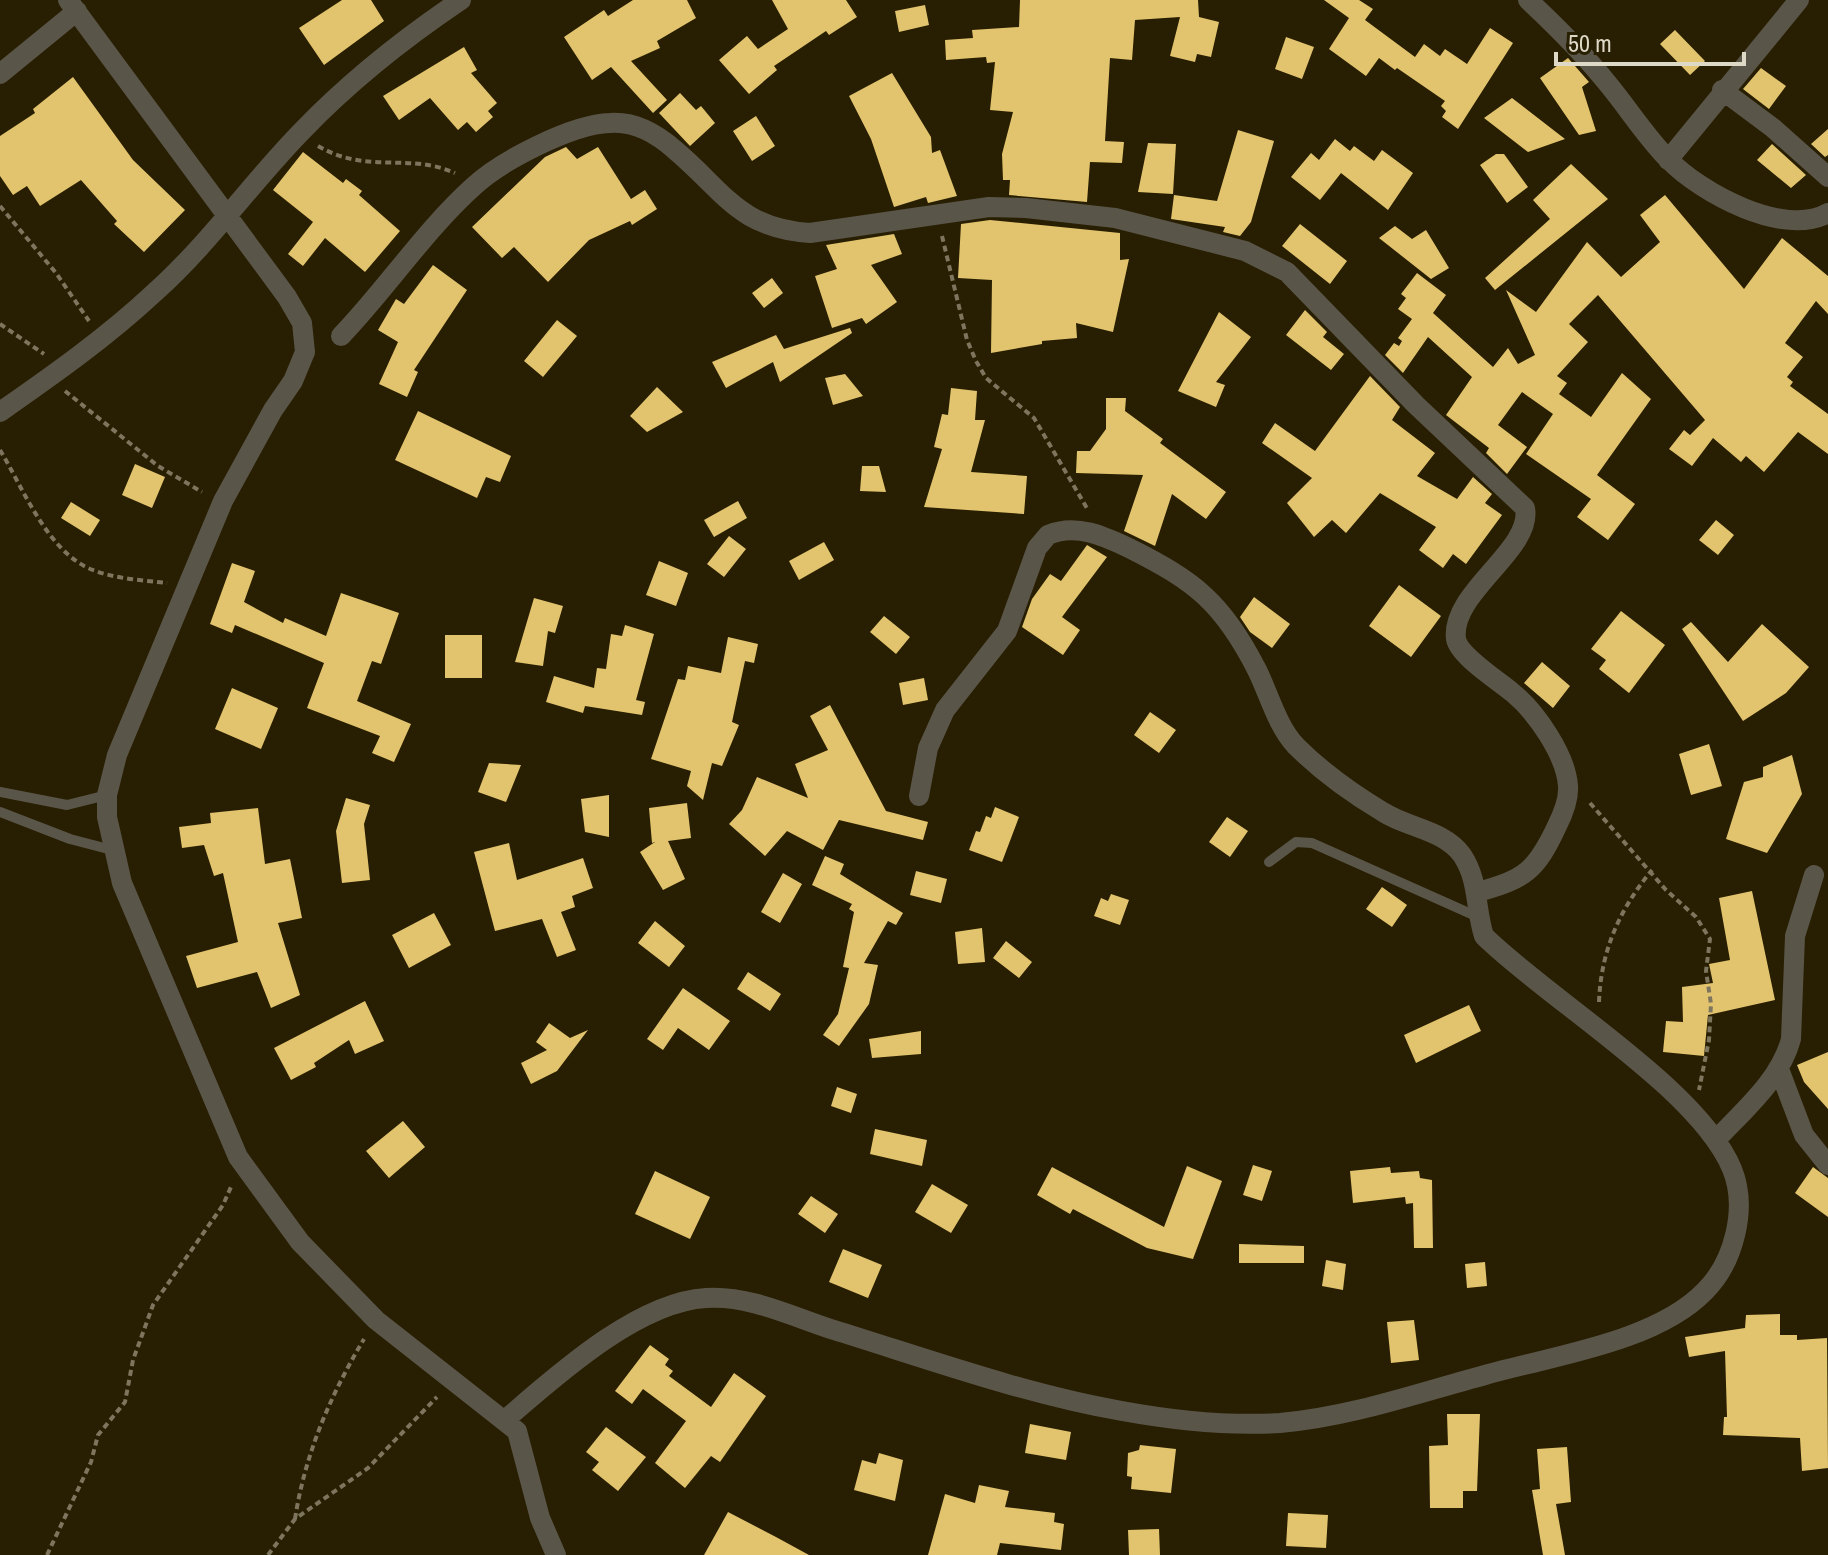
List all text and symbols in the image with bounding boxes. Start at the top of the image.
scale bar [1556,16,1744,66]
text: 50 m [1568,27,1612,59]

